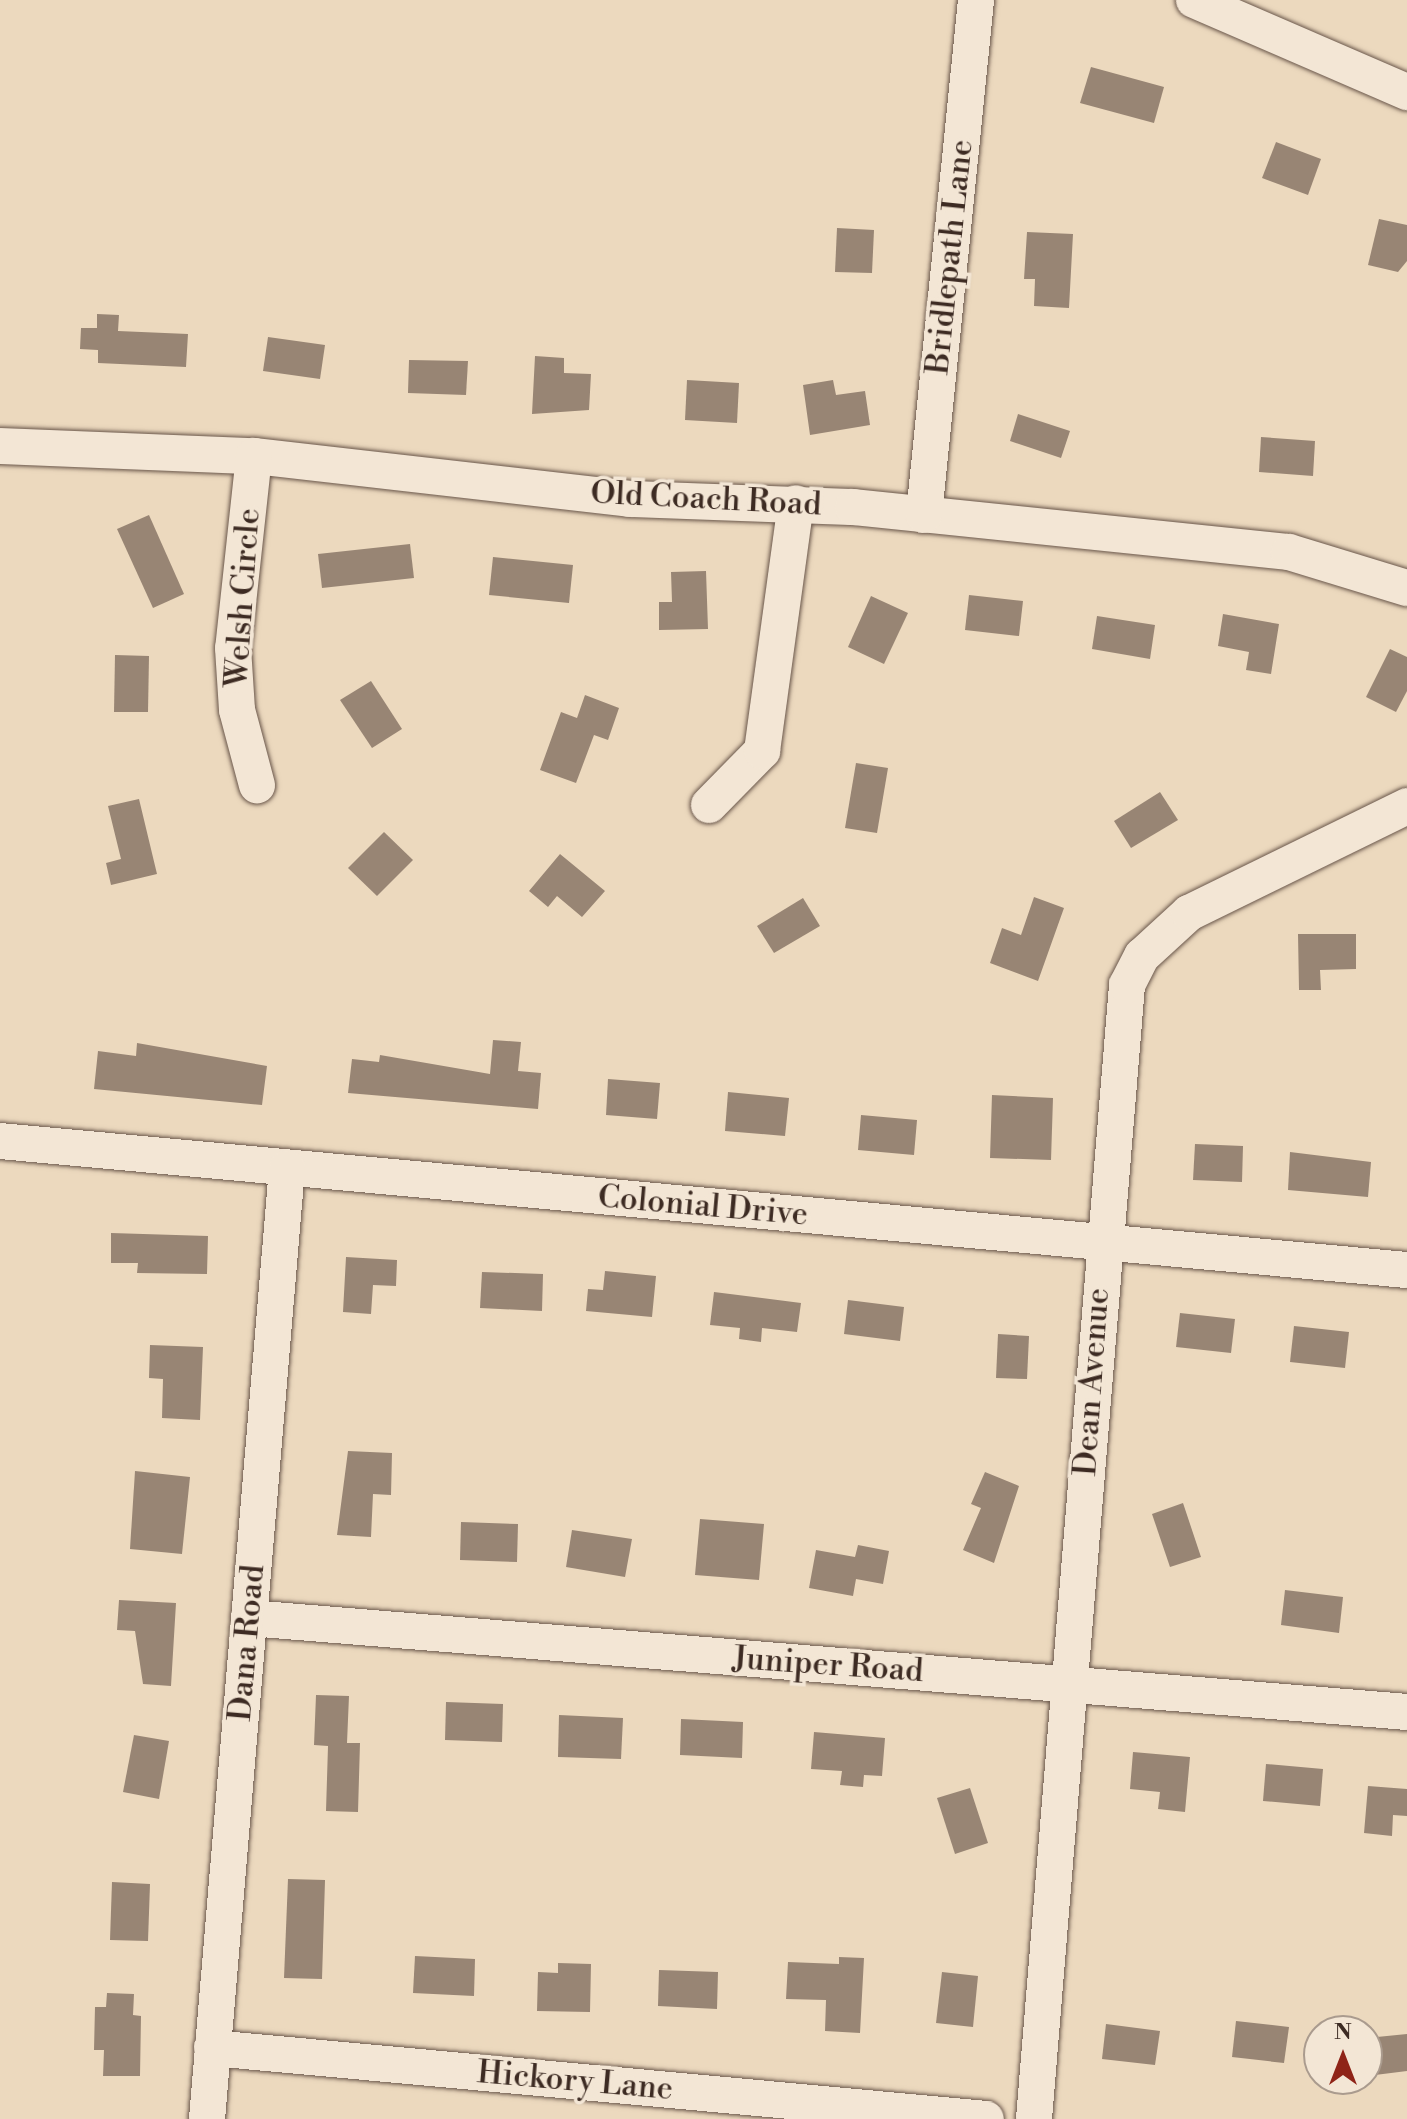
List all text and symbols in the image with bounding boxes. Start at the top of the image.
street label: Bridlepath Lane [919,138,981,376]
street label: Old Coach Road [590,474,822,524]
street label: Welsh Circle [218,507,268,689]
street label: Colonial Drive [596,1178,810,1234]
street label: Dean Avenue [1066,1287,1118,1477]
street label: Dana Road [221,1563,273,1723]
street label: Juniper Road [731,1639,925,1691]
north arrow [1303,2015,1383,2095]
text: N [1334,2019,1352,2046]
street label: Hickory Lane [476,2053,674,2109]

